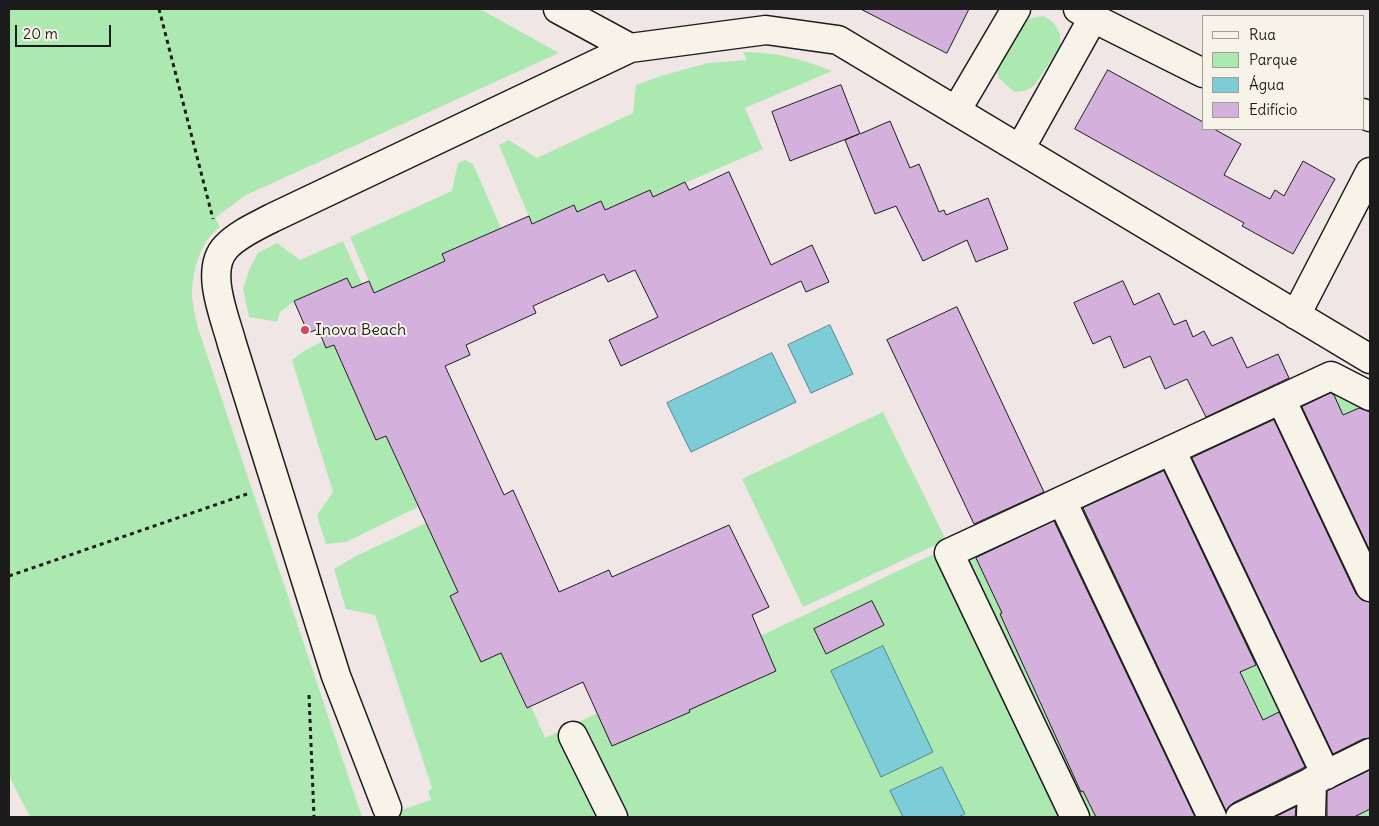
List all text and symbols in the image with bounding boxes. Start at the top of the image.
scale bar [18,15,114,47]
legend [1202,15,1364,130]
text: 20 m [23,24,58,43]
text: Rua [1249,25,1276,44]
text: Parque [1249,50,1297,69]
text: Água [1249,75,1284,94]
text: Edifício [1249,100,1297,119]
place label: Inova Beach [315,320,406,340]
marker: Inova Beach [299,324,311,336]

